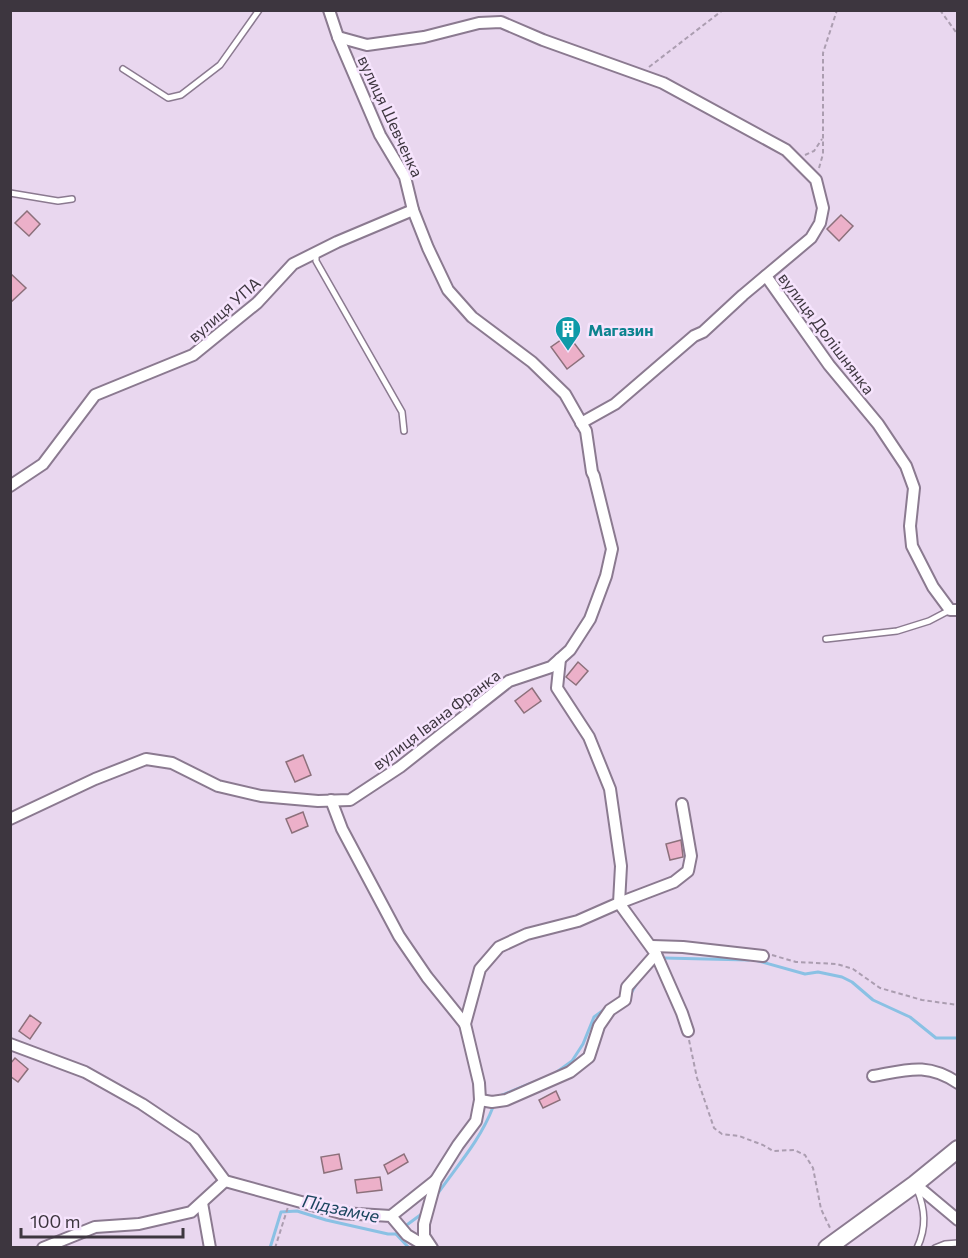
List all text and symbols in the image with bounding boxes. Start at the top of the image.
street label: вулиця Шевченка [355,52,427,180]
street label: вулиця Долішнянка [775,268,879,398]
street label: вулиця УПА [184,273,264,345]
building icon: Магазин [553,314,583,352]
place label: Магазин [588,320,653,339]
street label: вулиця Івана Франка [369,665,503,773]
water label: Підзамче [300,1189,382,1227]
scale bar [21,1201,183,1239]
text: 100 m [30,1210,80,1232]

